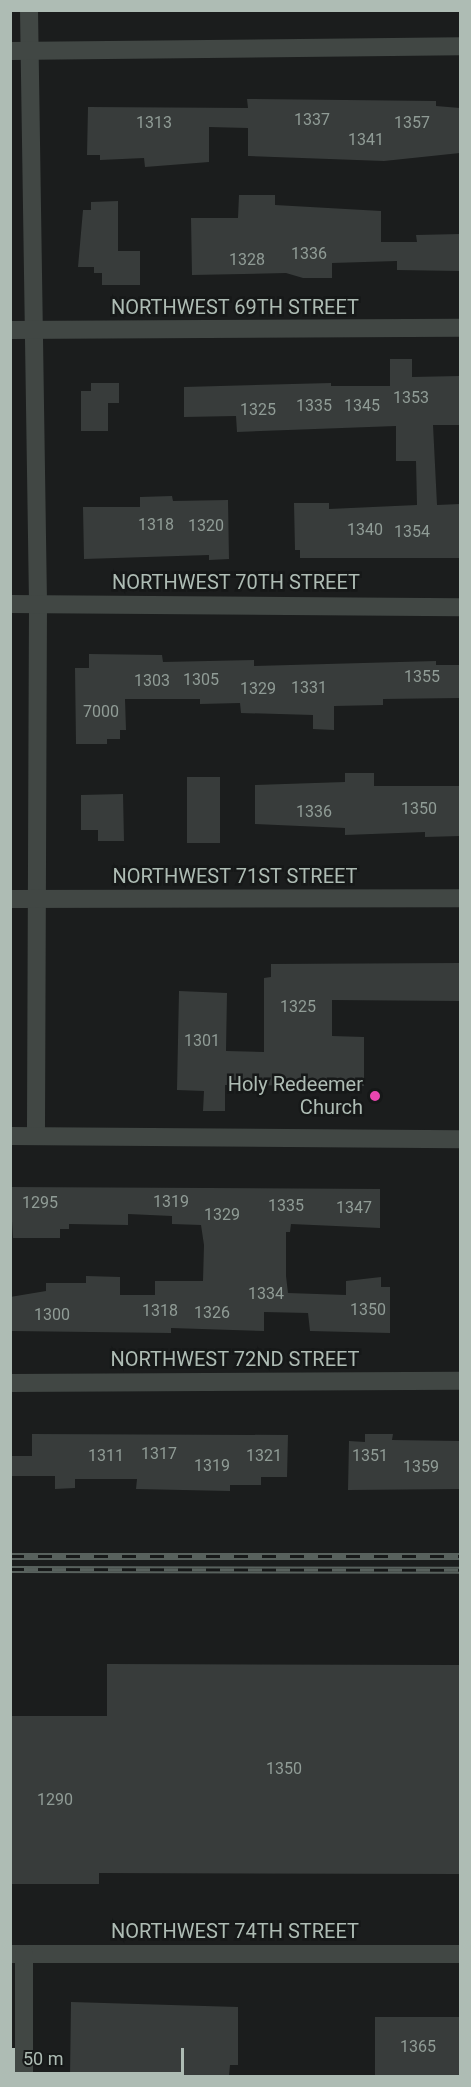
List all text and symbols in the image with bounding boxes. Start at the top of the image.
house number: 1337 [294,110,330,130]
house number: 1313 [136,113,172,133]
house number: 1357 [394,113,430,133]
house number: 1341 [348,130,384,150]
house number: 1336 [291,244,327,264]
house number: 1328 [229,250,265,270]
street label: NORTHWEST 69TH STREET [111,295,359,319]
house number: 1353 [393,388,429,408]
house number: 1335 [296,396,332,416]
house number: 1345 [344,396,380,416]
house number: 1325 [240,400,276,420]
house number: 1318 [138,515,174,535]
house number: 1320 [188,516,224,536]
house number: 1340 [347,520,383,540]
house number: 1354 [394,522,430,542]
street label: NORTHWEST 70TH STREET [112,570,360,594]
house number: 1355 [404,667,440,687]
house number: 1305 [183,670,219,690]
house number: 1303 [134,671,170,691]
house number: 1331 [291,678,327,698]
house number: 1329 [240,679,276,699]
house number: 7000 [83,702,119,722]
house number: 1350 [401,799,437,819]
house number: 1336 [296,802,332,822]
street label: NORTHWEST 71ST STREET [112,864,358,888]
house number: 1325 [280,997,316,1017]
house number: 1301 [184,1031,220,1051]
place label: Holy Redeemer Church [228,1072,363,1119]
marker: Holy Redeemer Church [368,1089,382,1103]
house number: 1319 [153,1192,189,1212]
house number: 1295 [22,1193,58,1213]
house number: 1335 [268,1196,304,1216]
house number: 1347 [336,1198,372,1218]
house number: 1329 [204,1205,240,1225]
house number: 1334 [248,1284,284,1304]
house number: 1350 [350,1300,386,1320]
house number: 1318 [142,1301,178,1321]
house number: 1326 [194,1303,230,1323]
house number: 1300 [34,1305,70,1325]
street label: NORTHWEST 72ND STREET [110,1347,360,1371]
house number: 1317 [141,1444,177,1464]
house number: 1311 [88,1446,124,1466]
house number: 1321 [246,1446,282,1466]
house number: 1351 [352,1446,388,1466]
house number: 1319 [194,1456,230,1476]
house number: 1359 [403,1457,439,1477]
house number: 1350 [266,1759,302,1779]
house number: 1290 [37,1790,73,1810]
street label: NORTHWEST 74TH STREET [111,1919,359,1943]
scale bar [15,2036,188,2074]
house number: 1365 [400,2037,436,2057]
text: 50 m [23,2048,63,2069]

